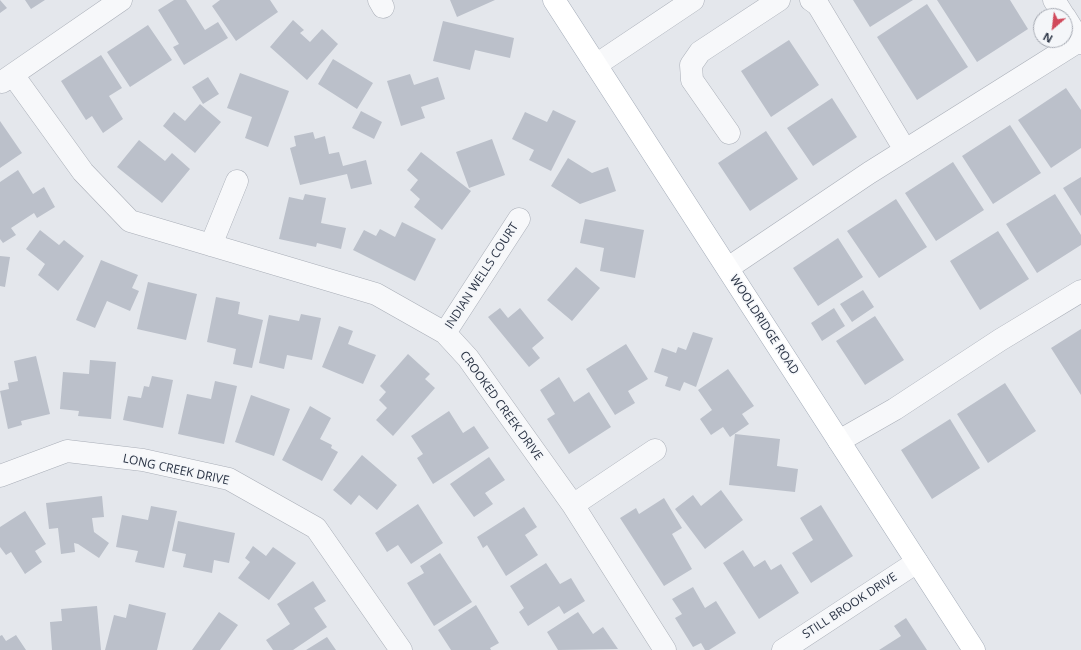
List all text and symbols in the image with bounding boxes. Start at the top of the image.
north arrow [1033,8,1073,48]
text: N [1040,29,1055,47]
street label: INDIAN WELLS COURT [442,220,522,332]
street label: WOOLDRIDGE ROAD [726,273,802,377]
street label: CROOKED CREEK DRIVE [457,349,545,463]
street label: LONG CREEK DRIVE [121,452,231,488]
street label: STILL BROOK DRIVE [800,570,900,642]

